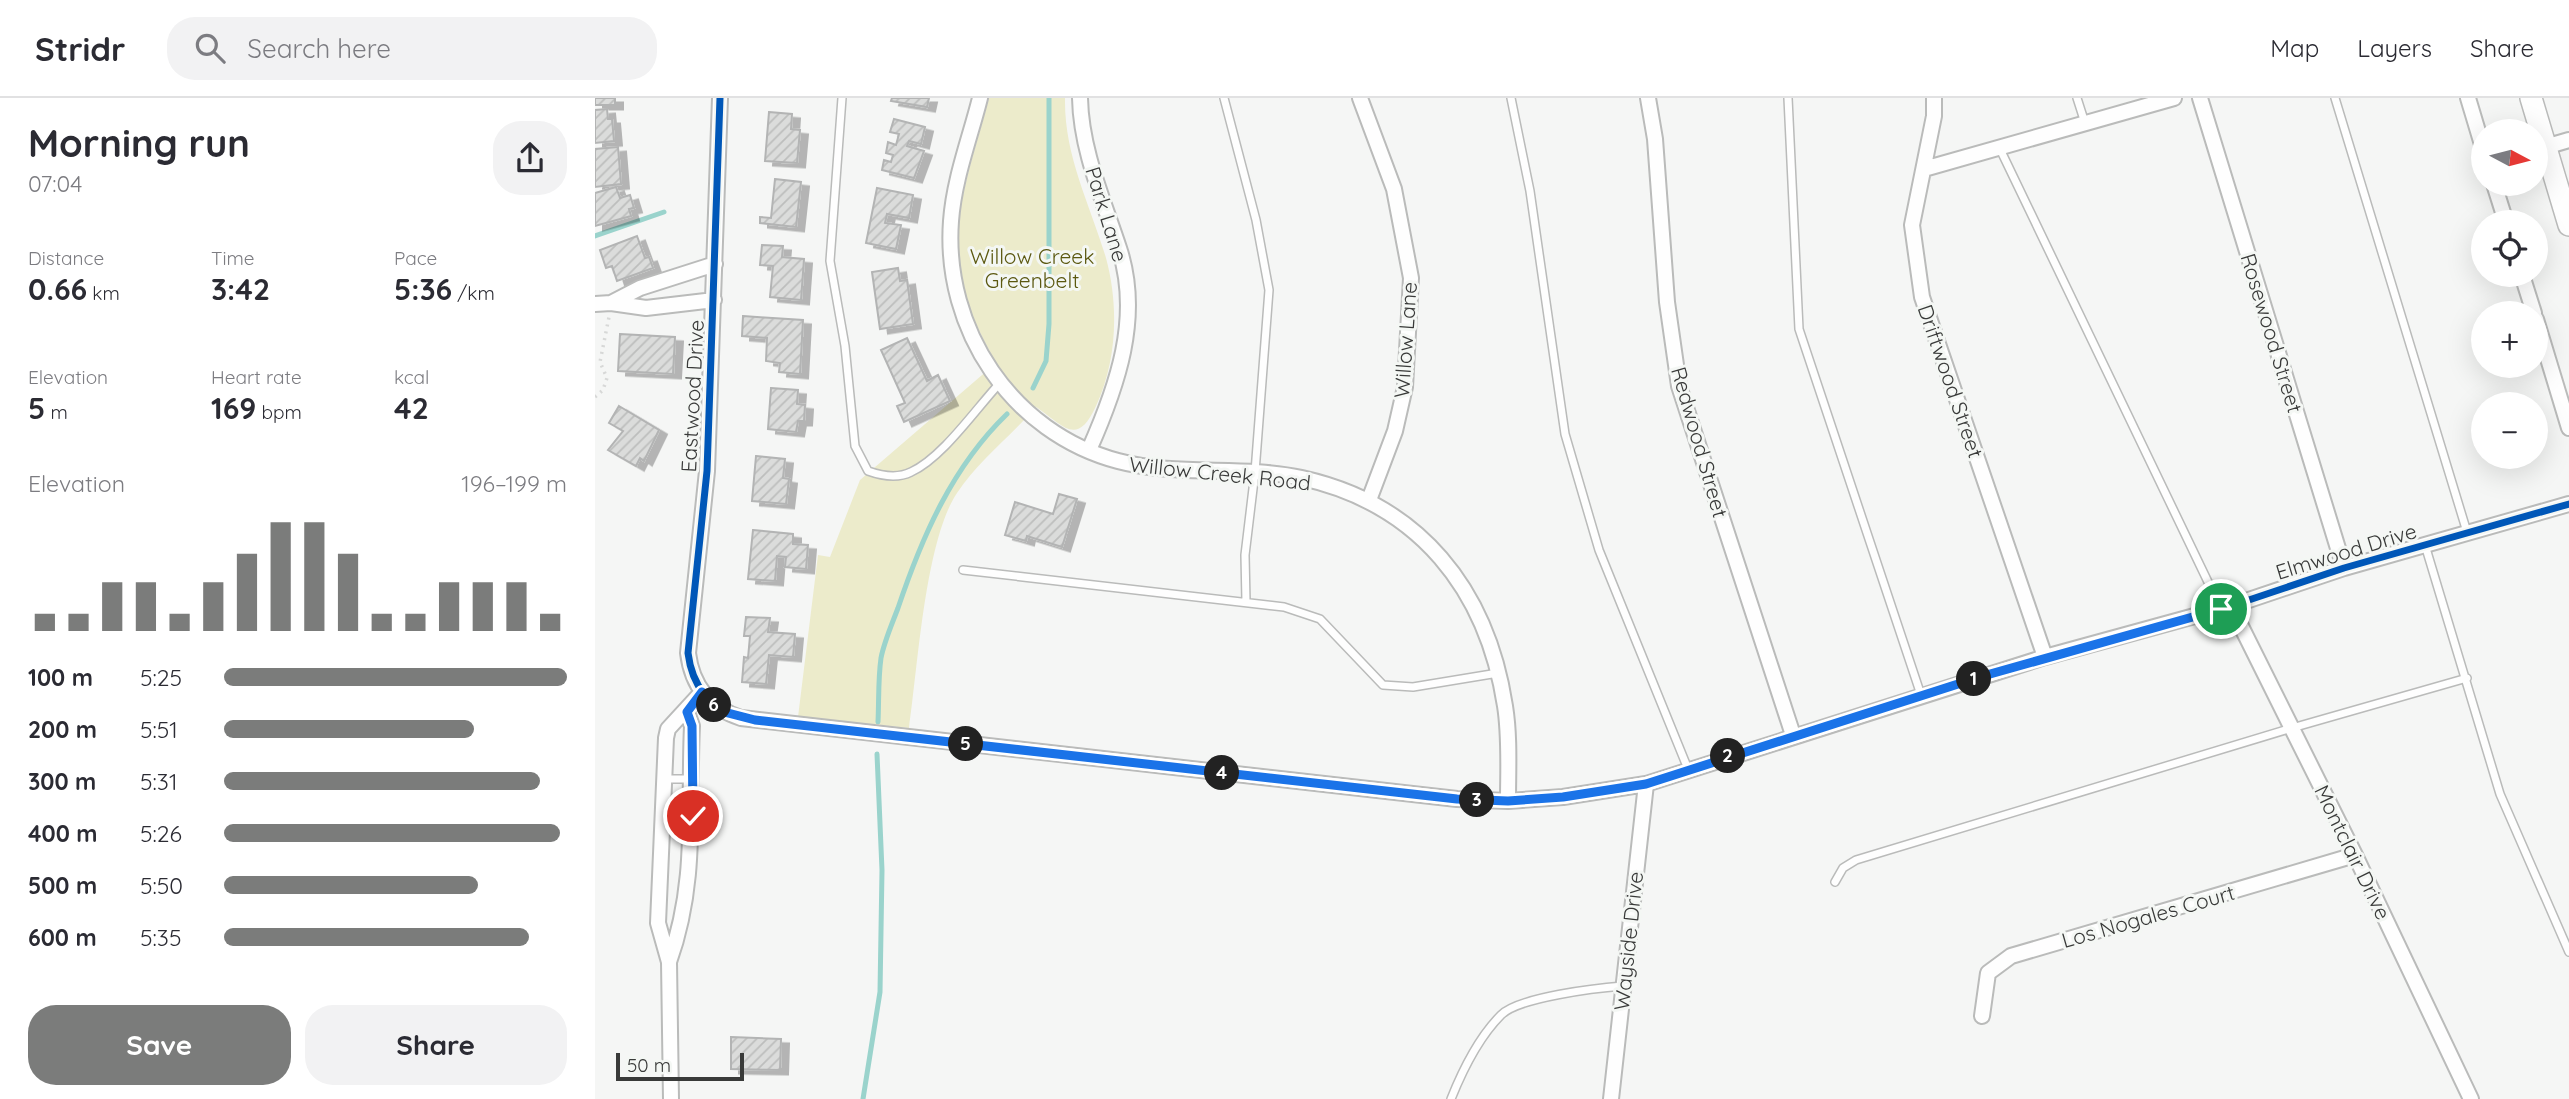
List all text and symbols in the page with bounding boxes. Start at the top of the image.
search box [167,17,657,80]
text: Stridr [35,28,125,69]
icon: search [191,29,229,67]
text: Search here [247,32,391,65]
text: Map [2270,33,2319,63]
text: Layers [2357,33,2432,63]
text: Share [2470,33,2534,63]
text: Morning run [28,119,250,167]
north arrow [2471,119,2548,196]
map controls [2471,119,2548,469]
button: share [493,121,567,195]
street label: Park Lane [1080,163,1134,265]
text: 07:04 [28,169,82,198]
button: locate [2471,210,2548,287]
park label: Willow Creek Greenbelt [970,243,1094,293]
text: Distance [28,246,104,270]
text: Time [211,246,255,270]
text: Pace [394,246,437,270]
street label: Rosewood Street [2235,250,2309,416]
text: 0.66 [28,270,87,308]
text: 3:42 [211,270,270,308]
text: 5:36 [394,270,452,308]
text: km [87,281,120,305]
text: /km [452,281,495,305]
street label: Willow Lane [1388,281,1422,399]
street label: Driftwood Street [1913,301,1989,461]
button: + [2471,301,2548,378]
street label: Eastwood Drive [675,319,709,473]
street label: Redwood Street [1666,364,1734,520]
text: Elevation [28,365,108,389]
text: Heart rate [211,365,302,389]
text: kcal [394,365,429,389]
text: 5 [28,389,45,427]
text: 169 [211,389,256,427]
text: 42 [394,389,429,427]
button: − [2471,392,2548,469]
text: m [45,400,68,424]
text: bpm [256,400,302,424]
street label: Willow Creek Road [1128,451,1312,495]
text: Elevation [28,469,125,498]
text: 196–199 m [461,469,567,498]
street label: Elmwood Drive [2272,517,2420,585]
pin [2191,579,2251,639]
icon: arrive [2202,590,2240,628]
pin: 1 [1957,662,1991,696]
text: 100 m [28,663,93,692]
text: 5:25 [140,663,182,692]
text: 1 [1970,666,1977,690]
pin: 6 [697,688,731,722]
text: 6 [708,692,719,716]
text: 200 m [28,715,97,744]
text: 5:51 [140,715,178,744]
pin: 5 [949,726,983,762]
text: 5 [960,731,971,755]
pin: 2 [1711,738,1745,774]
text: 2 [1722,743,1733,767]
pin: 4 [1205,756,1239,790]
text: 4 [1216,760,1227,784]
text: 300 m [28,767,96,796]
text: 5:31 [140,767,177,796]
street label: Montclair Drive [2309,780,2397,924]
pin: 3 [1459,782,1495,818]
pin [663,786,723,846]
text: 3 [1471,787,1482,811]
icon: check [674,797,712,835]
text: 400 m [28,819,97,848]
text: 5:26 [140,819,182,848]
street label: Wayside Drive [1608,870,1648,1012]
text: 500 m [28,871,97,900]
text: 5:50 [140,871,183,900]
street label: Los Nogales Court [2058,879,2238,953]
text: 600 m [28,923,97,952]
text: 5:35 [140,923,181,952]
button: Save [28,1005,291,1085]
button: Share [305,1005,567,1085]
scale bar [616,1050,744,1082]
text: 50 m [627,1053,671,1077]

